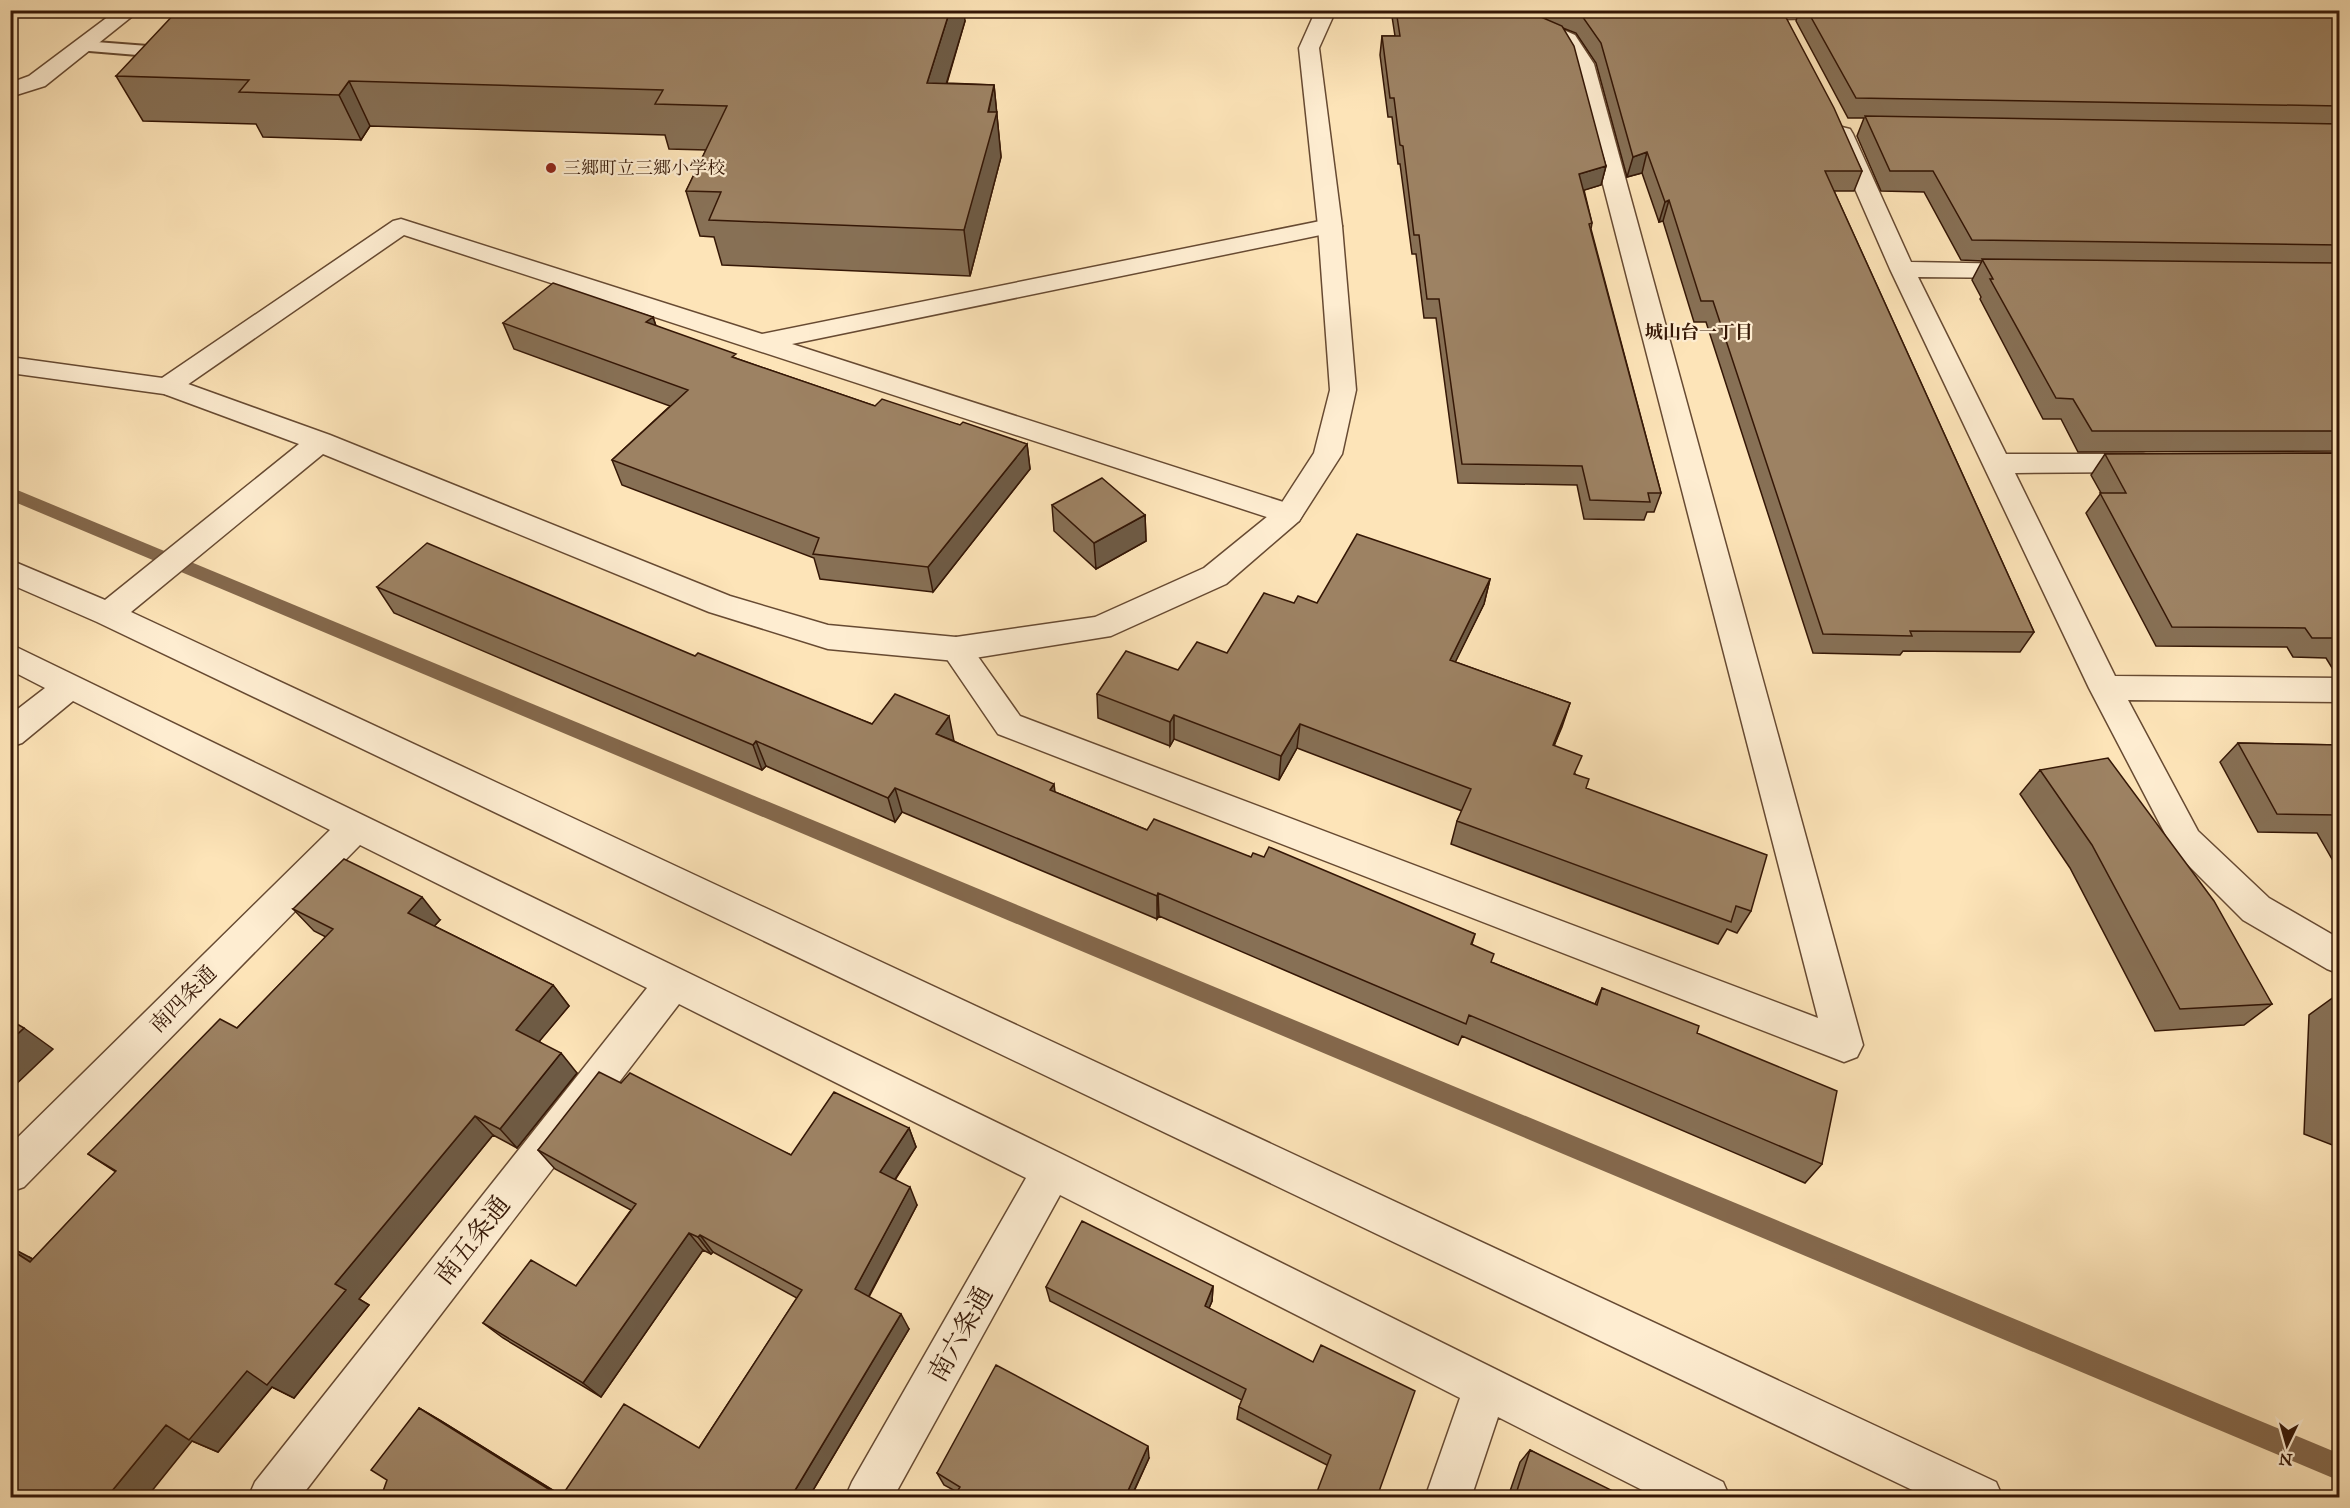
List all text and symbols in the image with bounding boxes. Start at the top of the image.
place label: 三郷町立三郷小学校 [563,157,725,179]
marker: 三郷町立三郷小学校 [544,161,558,175]
district label: 城山台一丁目 [1645,321,1753,343]
street label: 南四条通 [144,960,222,1038]
street label: 南五条通 [427,1189,517,1291]
street label: 南六条通 [921,1281,999,1387]
north arrow [2257,1415,2317,1475]
text: N [2278,1449,2293,1470]

